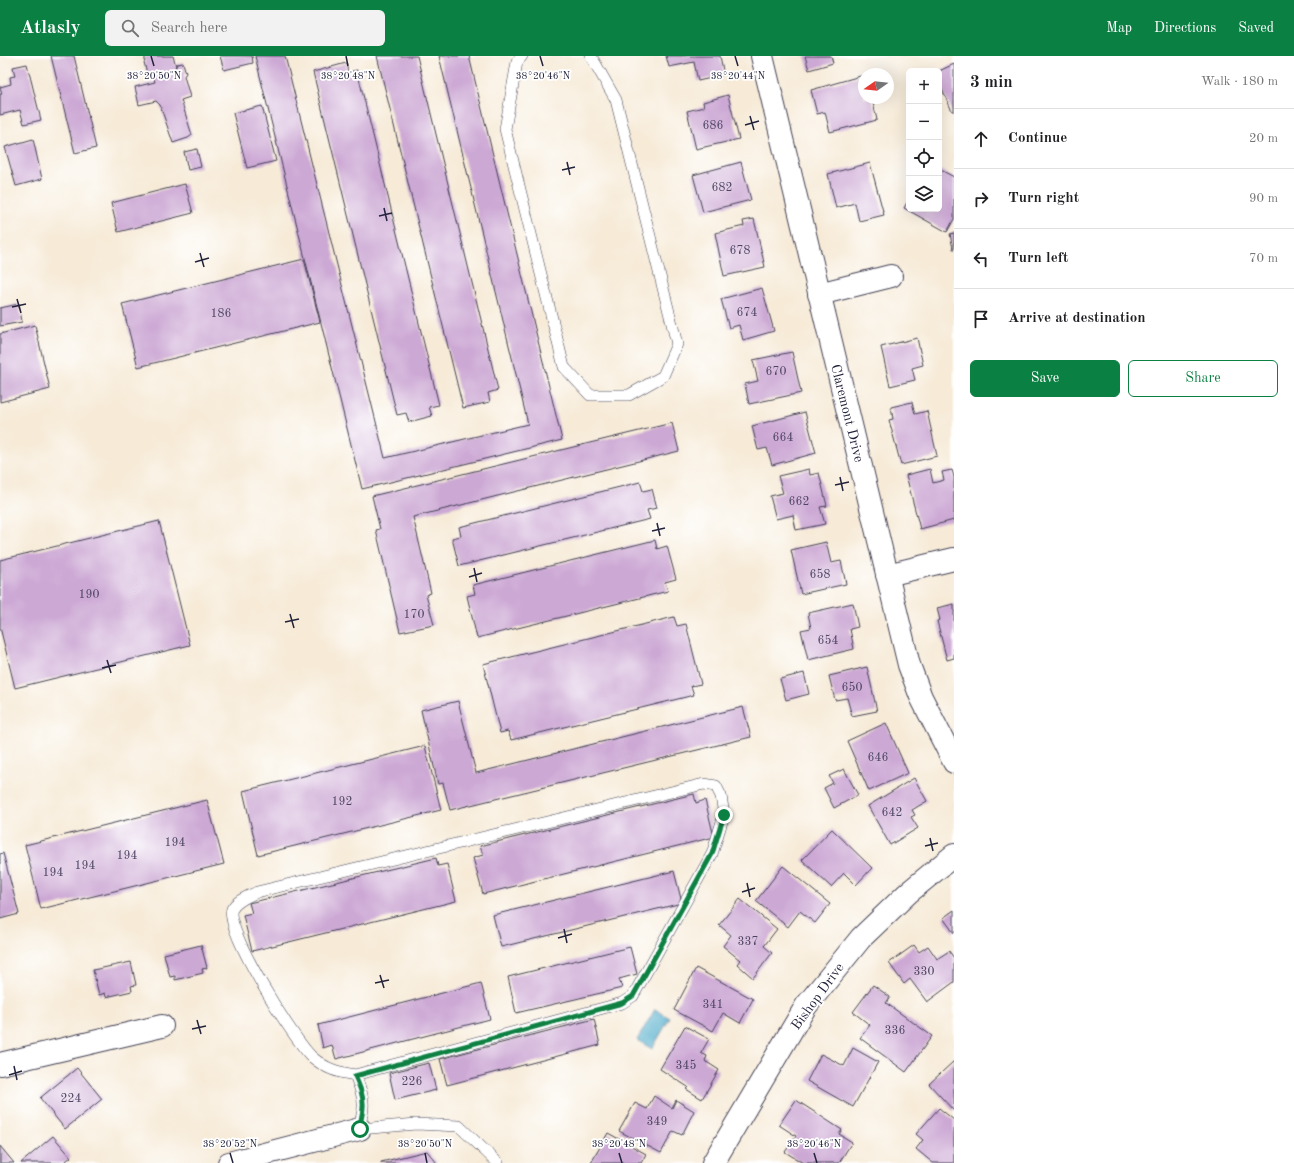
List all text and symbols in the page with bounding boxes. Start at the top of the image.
search box [105,10,385,46]
icon: search [119,17,141,39]
text: Atlasly [20,19,81,38]
text: Search here [151,21,228,36]
text: Map [1106,21,1132,35]
text: Directions [1154,21,1216,35]
text: Saved [1238,21,1274,35]
north arrow [858,68,894,104]
map controls [906,68,942,212]
button: + [906,68,942,104]
text: 38°20'50"N [127,71,182,81]
text: 38°20'48"N [321,71,376,81]
text: 38°20'46"N [516,71,571,81]
text: 38°20'44"N [711,71,766,81]
text: 3 min [970,74,1013,91]
text: Walk · 180 m [1201,75,1278,88]
button: − [906,104,942,140]
house number: 686 [703,120,723,132]
icon: ahead [970,128,992,150]
text: Continue [1008,131,1067,146]
text: 20 m [1249,132,1278,145]
button: locate [906,140,942,176]
button: layers [906,176,942,212]
house number: 682 [712,182,732,194]
icon: right [970,188,992,210]
text: Turn right [1008,191,1079,206]
text: 90 m [1249,192,1278,205]
house number: 678 [730,245,750,257]
icon: left [970,248,992,270]
text: Turn left [1008,251,1068,266]
text: 70 m [1249,252,1278,265]
house number: 674 [737,307,757,319]
house number: 186 [211,308,231,320]
icon: arrive [970,308,992,330]
text: Arrive at destination [1008,311,1146,326]
button: Save [970,360,1120,397]
button: Share [1128,360,1278,397]
street label: Claremont Drive [828,363,866,464]
house number: 670 [766,366,786,378]
house number: 664 [773,432,793,444]
house number: 662 [789,496,809,508]
house number: 658 [810,568,830,581]
house number: 190 [79,589,99,601]
house number: 170 [404,609,424,621]
house number: 654 [818,634,838,647]
house number: 650 [842,681,862,694]
house number: 646 [868,752,888,764]
house number: 192 [332,796,352,808]
route end [715,806,733,824]
house number: 642 [882,807,902,819]
house number: 194 [165,837,185,849]
house number: 194 [117,850,137,862]
house number: 194 [75,860,95,872]
house number: 194 [43,867,63,879]
house number: 337 [738,936,758,948]
street label: Bishop Drive [789,961,847,1033]
house number: 330 [914,966,934,978]
house number: 341 [703,999,723,1011]
house number: 336 [885,1025,905,1037]
house number: 345 [676,1059,696,1072]
house number: 226 [402,1076,422,1088]
house number: 224 [61,1093,81,1105]
house number: 349 [647,1116,667,1128]
route start [351,1120,369,1138]
text: 38°20'52"N [203,1139,258,1149]
text: 38°20'50"N [398,1139,453,1149]
text: 38°20'48"N [592,1139,647,1149]
text: 38°20'46"N [787,1139,842,1149]

